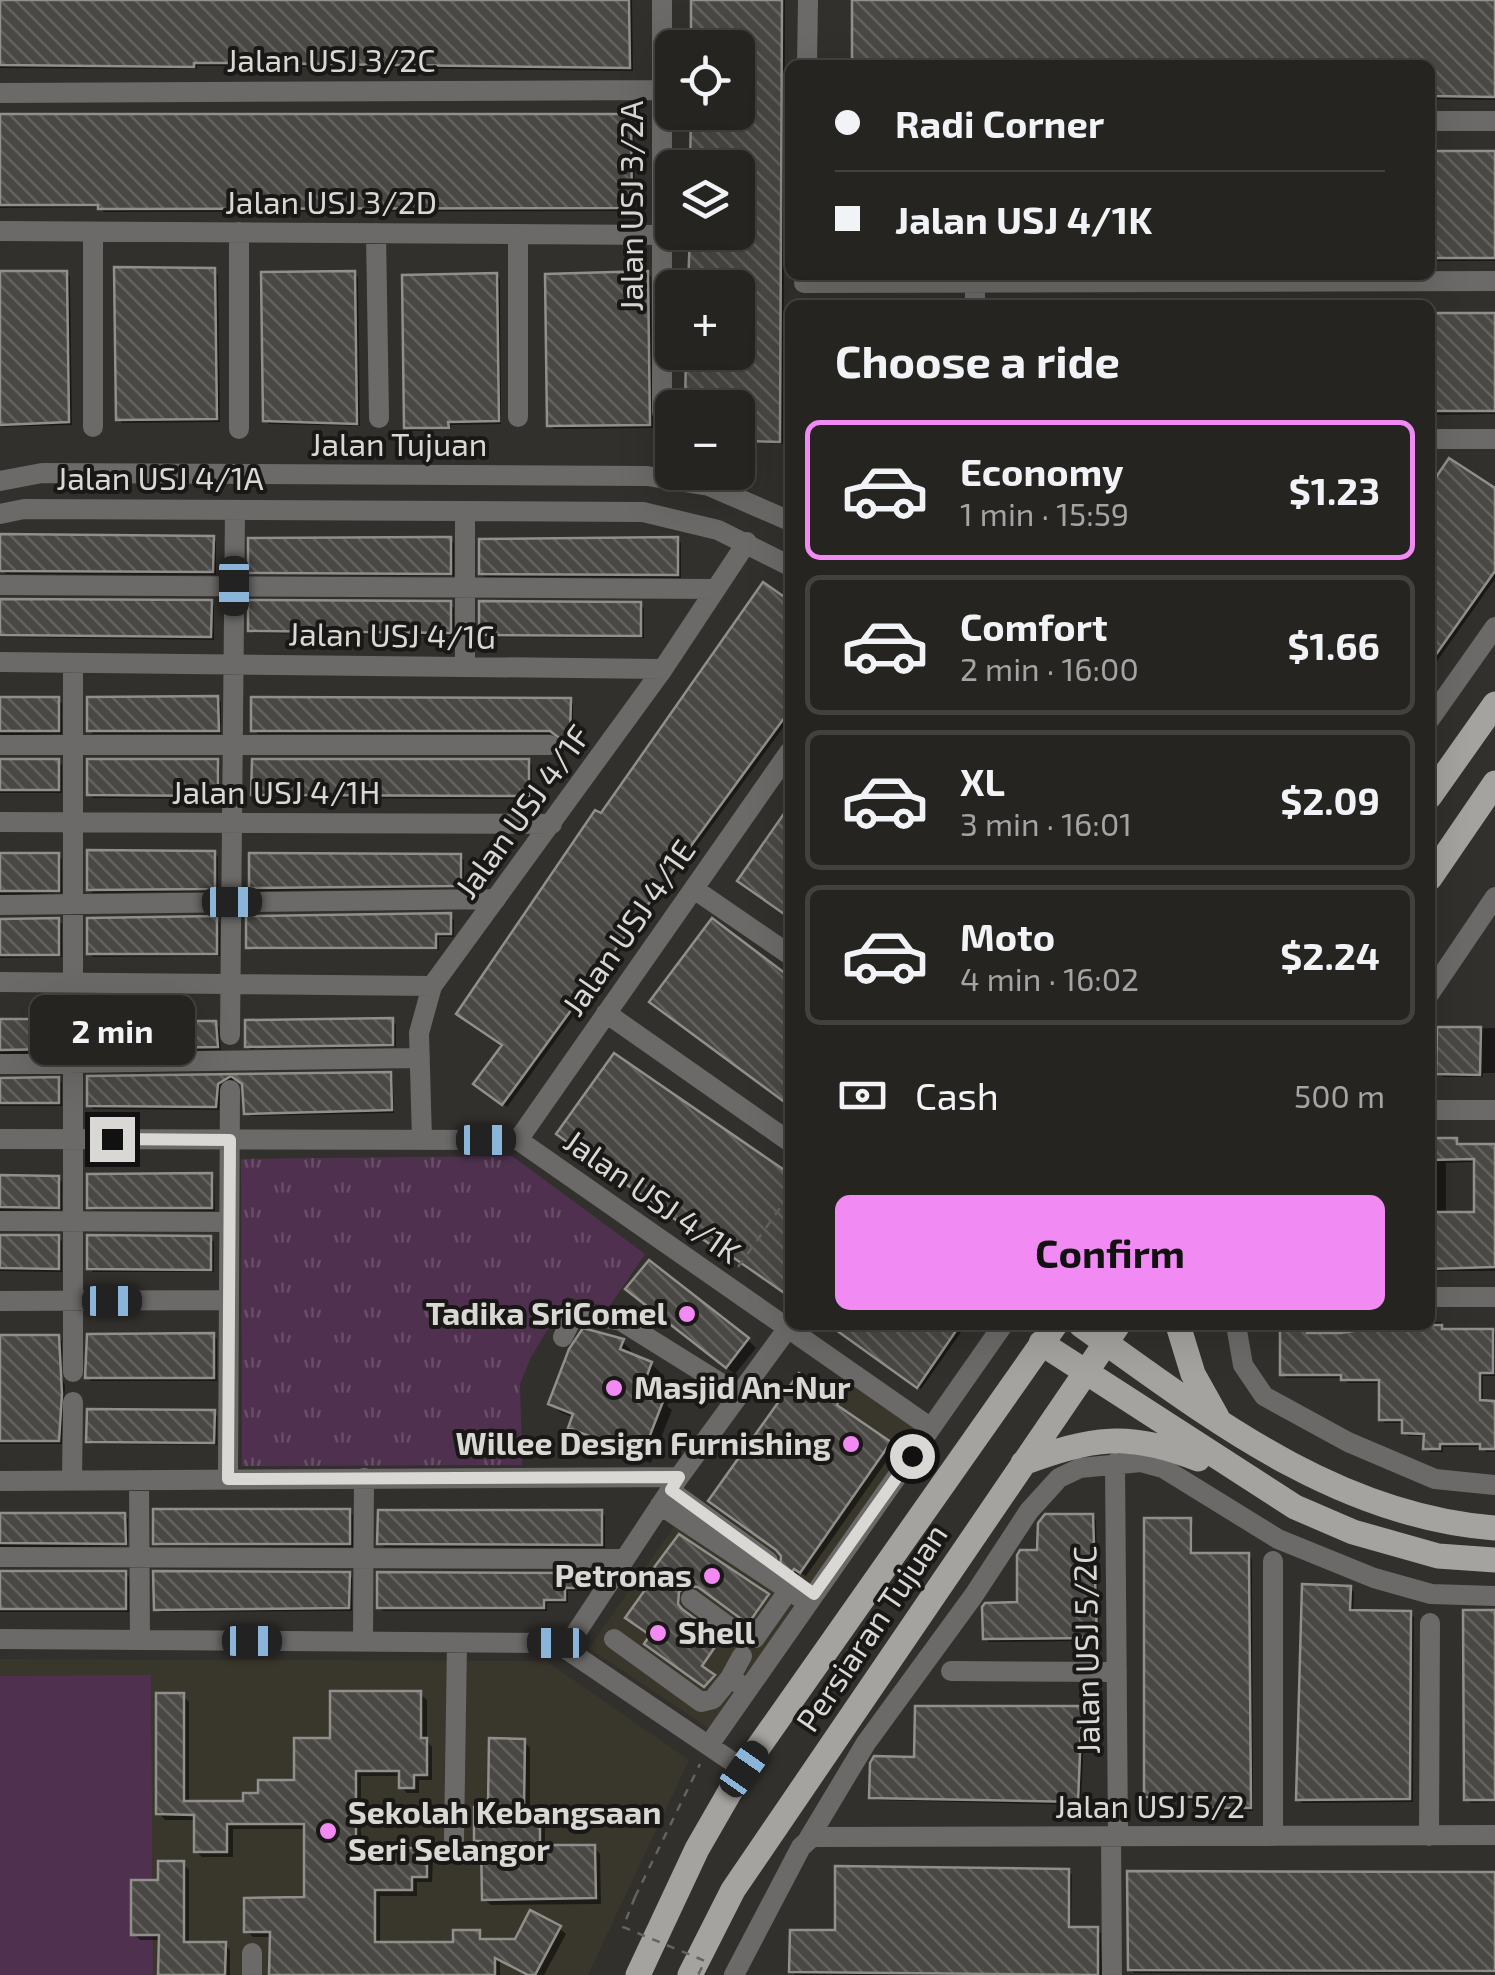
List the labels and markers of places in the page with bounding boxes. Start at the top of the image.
place label: Tadika SriComel [426,1293,667,1331]
marker: Tadika SriComel [676,1303,698,1325]
place label: Masjid An-Nur [634,1367,851,1405]
marker: Masjid An-Nur [603,1377,625,1399]
place label: Willee Design Furnishing [455,1423,831,1461]
marker: Willee Design Furnishing [840,1433,862,1455]
place label: Petronas [554,1555,692,1593]
marker: Petronas [701,1565,723,1587]
place label: Shell [678,1612,756,1650]
marker: Shell [647,1622,669,1644]
place label: Sekolah Kebangsaan Seri Selangor [348,1792,661,1867]
marker: Sekolah Kebangsaan Seri Selangor [317,1820,339,1842]

